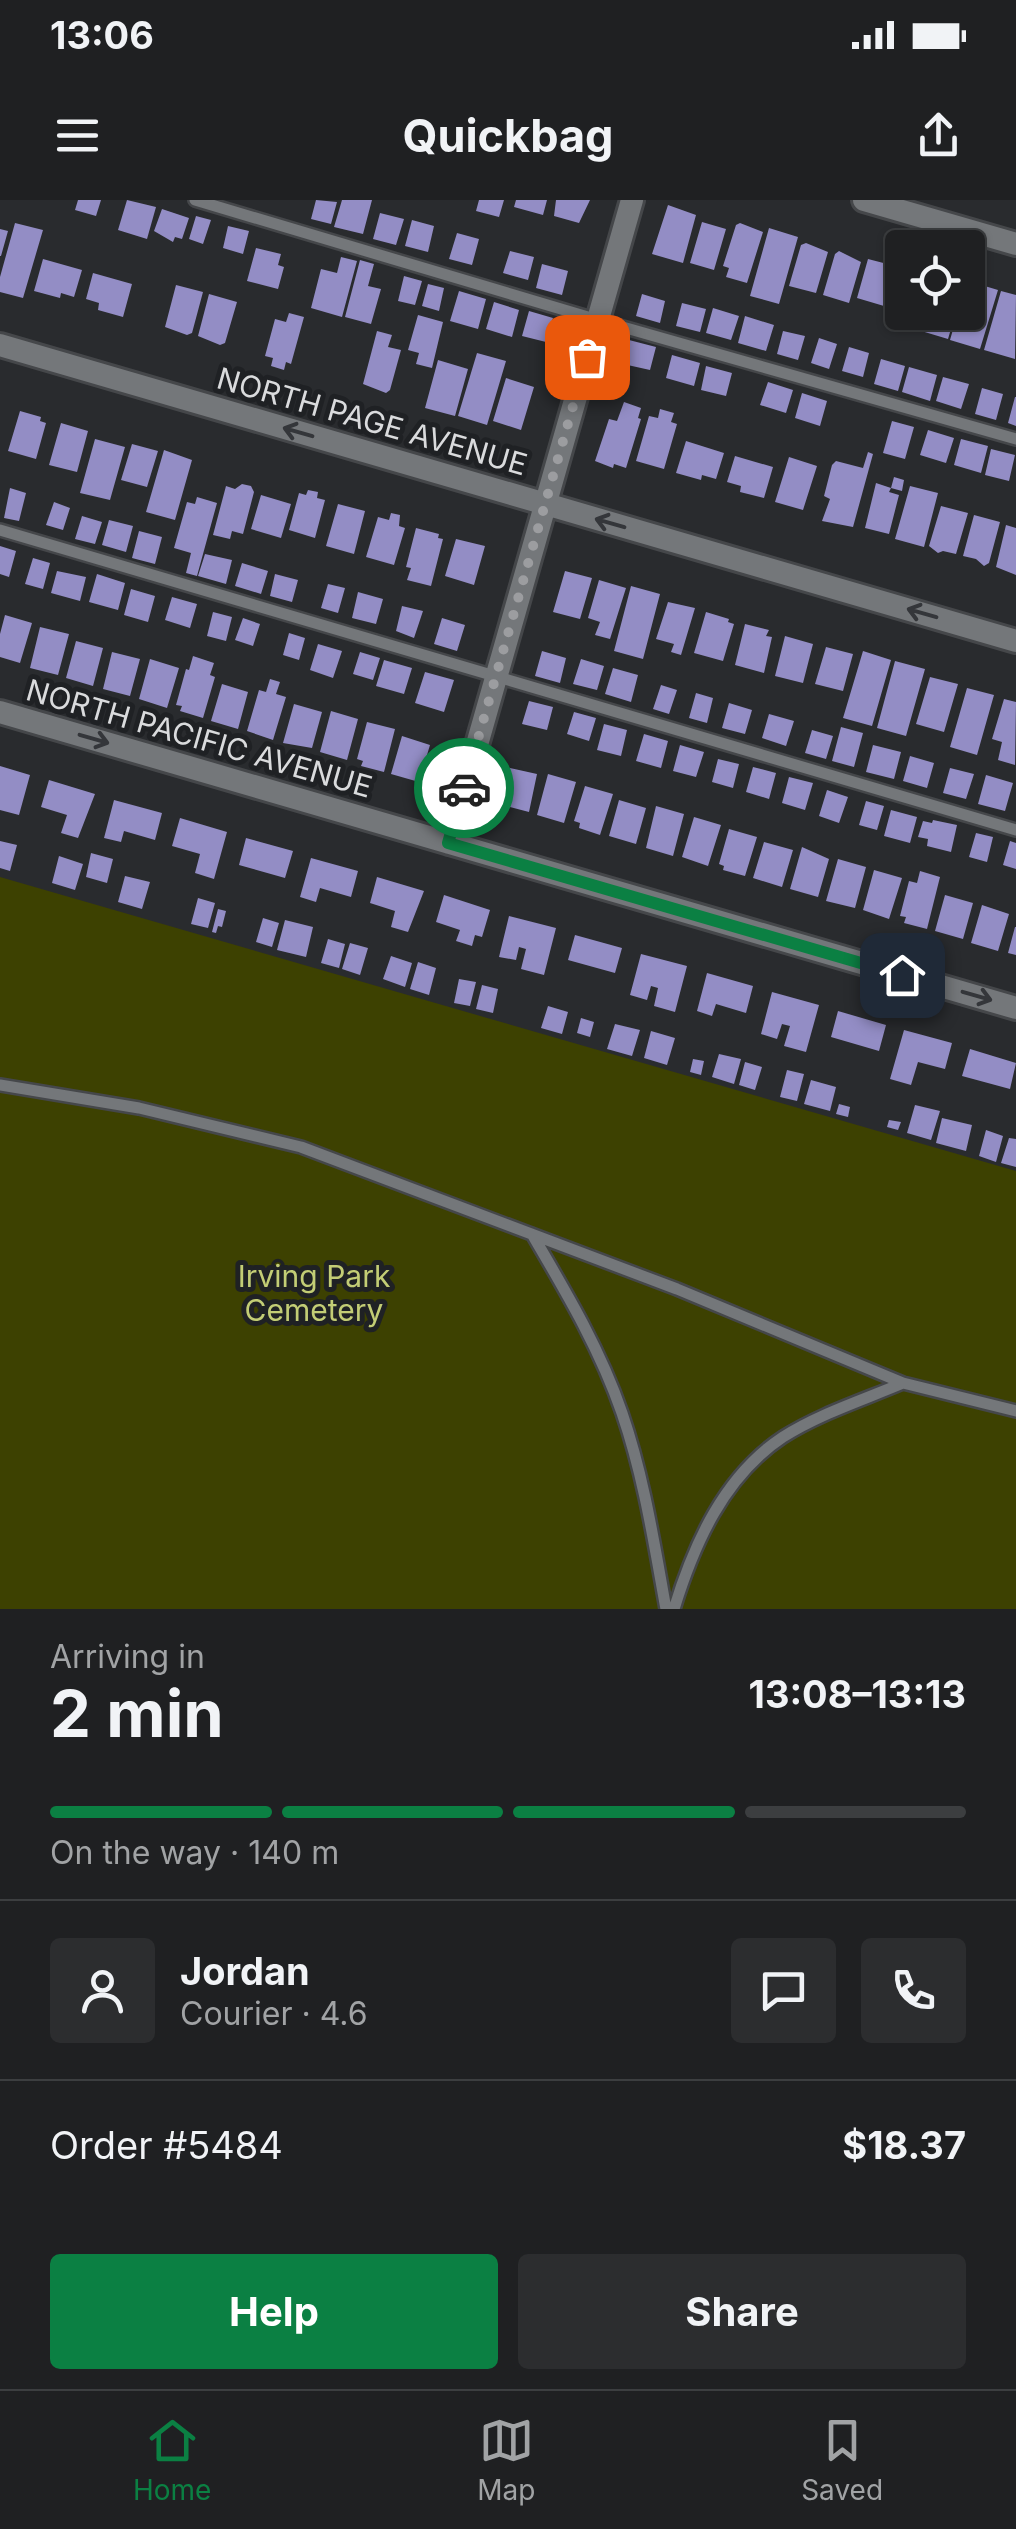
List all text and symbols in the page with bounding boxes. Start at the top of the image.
text: 13:06 [50,12,154,58]
icon: menu [50,108,105,163]
text: Quickbag [402,108,614,163]
icon: share [911,108,966,163]
map controls [885,230,985,330]
button: locate [885,230,985,330]
pin [545,315,630,400]
icon: bag [560,330,615,385]
street label: NORTH PAGE AVENUE [213,360,531,483]
one-way arrow [283,422,314,440]
one-way arrow [595,513,626,531]
one-way arrow [907,603,939,621]
street label: NORTH PACIFIC AVENUE [22,671,376,805]
one-way arrow [77,731,109,750]
courier [414,738,514,838]
icon: car [437,761,492,816]
pin [860,933,945,1018]
icon: home [875,948,930,1003]
one-way arrow [961,988,992,1006]
park label: Irving Park Cemetery [238,1258,391,1328]
text: Arriving in [50,1637,205,1676]
text: 13:08–13:13 [749,1671,966,1717]
text: 2 min [50,1674,224,1753]
text: On the way · 140 m [50,1833,339,1872]
button: person [50,1938,155,2043]
button: chat [731,1938,836,2043]
button: phone [861,1938,966,2043]
text: Jordan [180,1948,310,1994]
text: Courier · 4.6 [180,1994,368,2033]
text: Order #5484 [50,2122,283,2168]
text: $18.37 [842,2122,966,2168]
button: Help [50,2254,498,2369]
button: Share [518,2254,966,2369]
tab: Home [133,2413,211,2507]
tab: Map [477,2413,535,2507]
tab: Saved [801,2413,883,2507]

